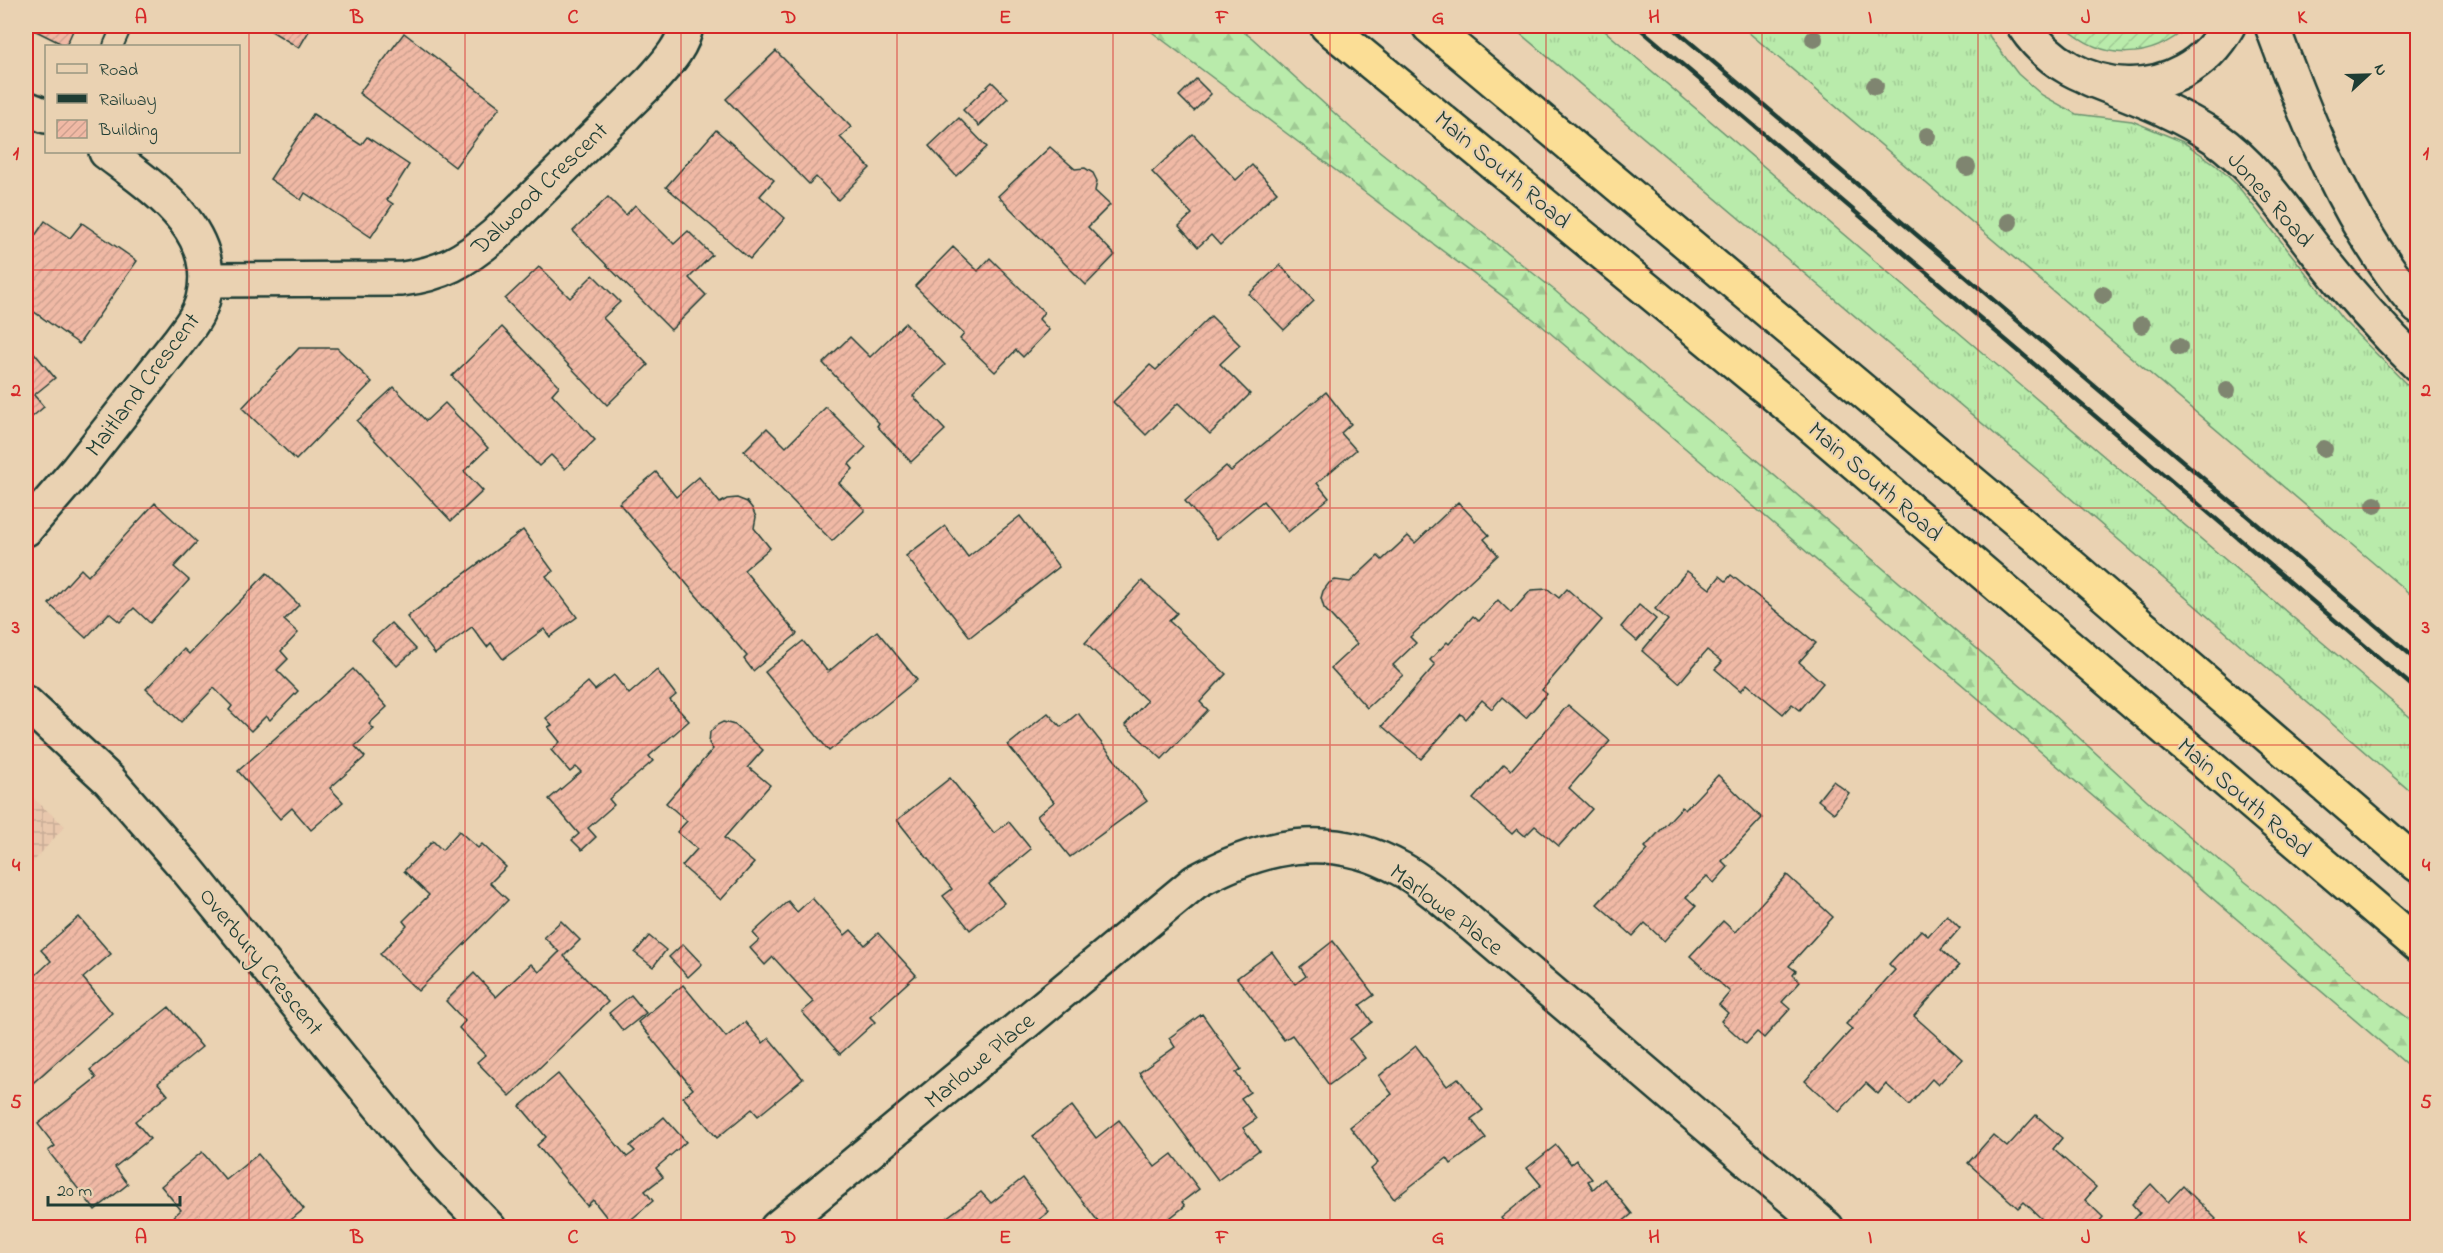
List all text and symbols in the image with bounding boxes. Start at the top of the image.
text: A [135,4,147,33]
text: B [349,4,364,33]
text: C [568,4,579,33]
text: D [781,4,796,33]
text: E [999,4,1011,33]
text: F [1215,4,1229,33]
text: G [1432,4,1445,33]
text: H [1648,4,1660,33]
text: I [1868,4,1873,33]
text: J [2081,4,2091,33]
text: K [2297,4,2308,33]
legend [45,45,240,153]
north arrow [2338,45,2398,105]
text: Road [99,58,138,84]
text: N [2367,61,2393,80]
text: Railway [99,88,156,114]
street label: Main South Road [1425,103,1578,239]
street label: Dalwood Crescent [463,115,617,265]
text: Building [98,118,158,145]
text: 1 [13,140,20,169]
text: 1 [2423,140,2430,169]
street label: Jones Road [2217,145,2321,257]
street label: Maitland Crescent [78,306,210,465]
text: 2 [10,377,21,406]
text: 2 [2420,377,2431,406]
street label: Main South Road [1799,414,1950,552]
text: 3 [11,614,20,643]
text: 3 [2421,614,2430,643]
street label: Main South Road [2168,730,2319,868]
text: 4 [12,852,21,881]
text: 4 [2422,852,2431,881]
street label: Marlowe Place [1381,856,1510,966]
street label: Overbury Crescent [188,881,331,1045]
street label: Marlowe Place [918,1005,1044,1119]
text: 5 [10,1089,22,1118]
text: 5 [2420,1089,2432,1118]
scale bar [48,1169,180,1207]
text: 20 m [57,1179,92,1205]
text: A [135,1224,147,1253]
text: B [349,1224,364,1253]
text: C [568,1224,579,1253]
text: D [781,1224,796,1253]
text: E [999,1224,1011,1253]
text: F [1215,1224,1229,1253]
text: G [1432,1224,1445,1253]
text: H [1648,1224,1660,1253]
text: I [1868,1224,1873,1253]
text: J [2081,1224,2091,1253]
text: K [2297,1224,2308,1253]

